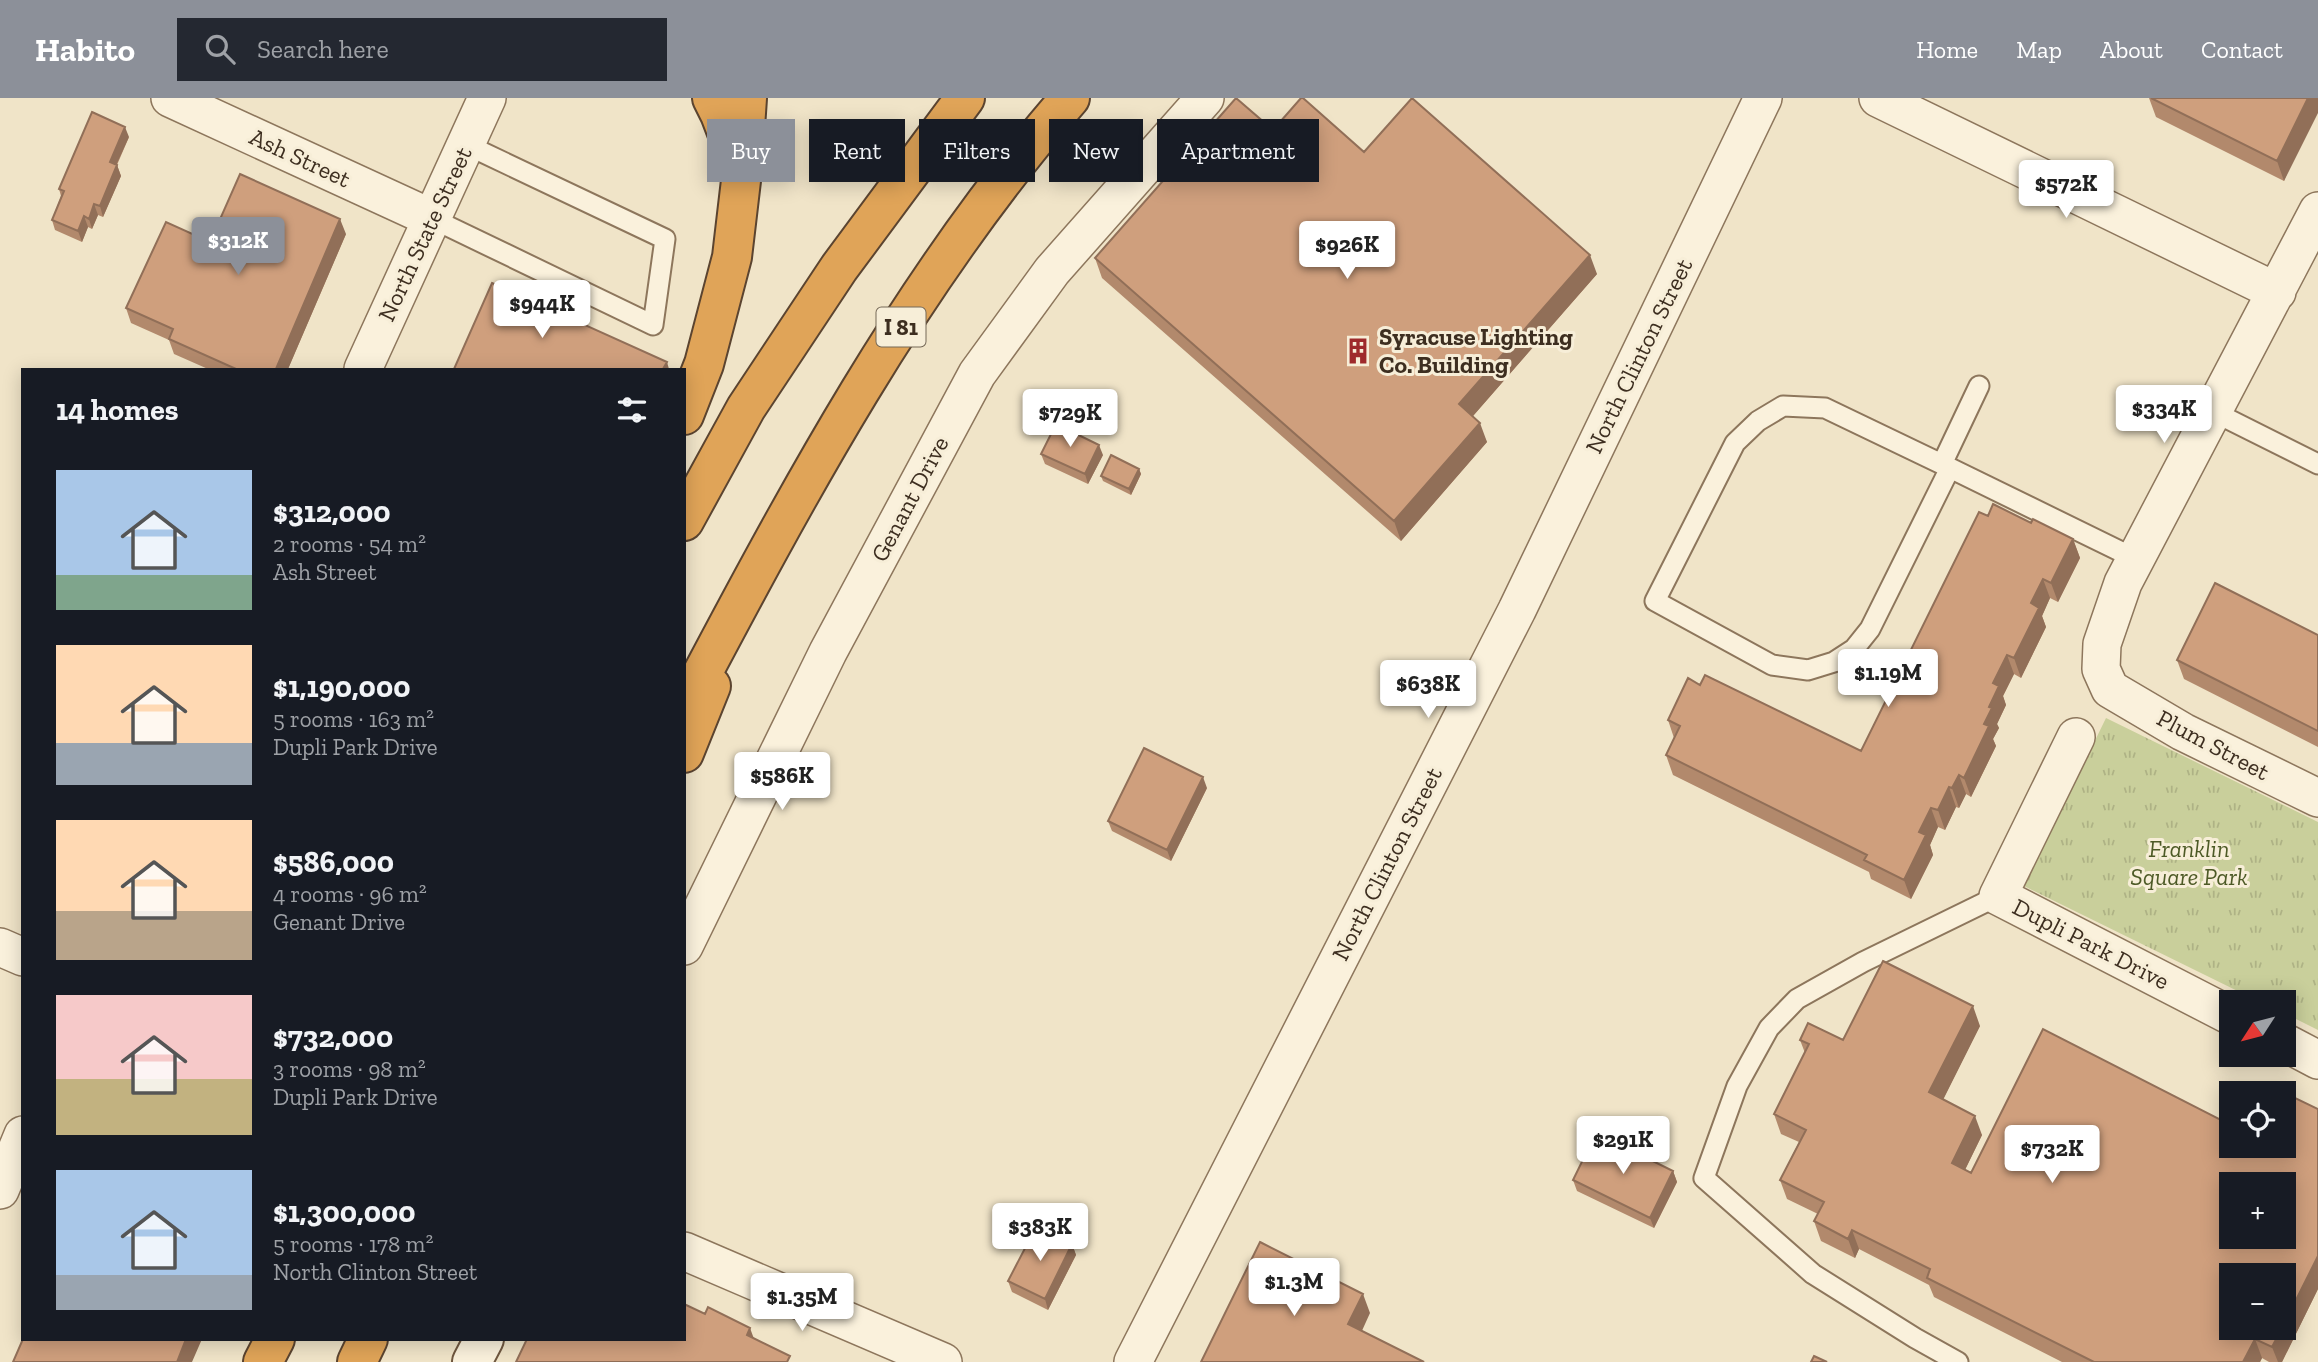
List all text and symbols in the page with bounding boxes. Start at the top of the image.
search box [177,18,667,81]
text: Habito [35,30,135,69]
icon: search [201,30,239,68]
text: Search here [257,33,389,65]
text: Home [1916,35,1978,64]
text: Map [2016,35,2062,64]
text: About [2100,35,2163,64]
text: Contact [2201,35,2283,64]
chip: Buy [707,119,795,182]
chip: Rent [809,119,905,182]
chip: Filters [919,119,1035,182]
chip: New [1049,119,1143,182]
chip: Apartment [1157,119,1319,182]
street label: Ash Street [245,122,355,194]
street label: North State Street [371,142,478,326]
pin: $572K [2017,160,2115,220]
text: $572K [2035,169,2097,197]
pin: $312K [189,218,287,277]
pin: $926K [1298,222,1396,281]
text: $312K [208,226,268,254]
text: $926K [1315,230,1379,258]
street label: North Clinton Street [1579,254,1698,458]
pin: $944K [493,280,591,340]
text: $944K [509,289,575,317]
road number: I 81 [876,308,926,346]
place label: Syracuse Lighting Co. Building [1379,322,1573,379]
building icon: Syracuse Lighting Co. Building [1343,336,1373,366]
pin: $334K [2115,386,2213,445]
pin: $729K [1021,390,1119,449]
icon: filters [613,391,651,429]
text: 14 homes [56,392,179,428]
text: $334K [2132,394,2196,422]
text: $729K [1039,398,1101,426]
street label: Genant Drive [864,431,955,566]
text: $312,000 [273,494,390,530]
icon: home [112,498,196,582]
text: 2 rooms · 54 m² [273,530,426,558]
text: Ash Street [273,558,376,586]
pin: $1.19M [1831,650,1945,709]
text: $1.19M [1854,658,1922,686]
pin: $638K [1379,660,1477,720]
text: $1,190,000 [273,669,410,705]
text: $638K [1396,669,1460,697]
icon: home [112,673,196,757]
street label: Plum Street [2152,703,2274,786]
text: 5 rooms · 163 m² [273,705,434,733]
text: Dupli Park Drive [273,733,438,761]
pin: $586K [733,752,831,812]
text: $586K [750,761,814,789]
street label: North Clinton Street [1325,762,1448,965]
park label: Franklin Square Park [2130,834,2248,891]
text: $586,000 [273,844,394,880]
icon: home [112,848,196,932]
text: 4 rooms · 96 m² [273,880,427,908]
street label: Dupli Park Drive [2008,892,2174,995]
text: Genant Drive [273,908,405,936]
north arrow [2219,990,2296,1068]
map controls [2219,990,2296,1340]
text: $732,000 [273,1019,393,1055]
icon: home [112,1023,196,1107]
text: 3 rooms · 98 m² [273,1055,426,1083]
button: locate [2219,1081,2296,1158]
text: Dupli Park Drive [273,1083,438,1111]
pin: $291K [1574,1116,1672,1176]
text: $291K [1593,1125,1653,1153]
pin: $732K [2003,1126,2101,1185]
text: $732K [2021,1134,2083,1162]
button: + [2219,1172,2296,1249]
text: $1,300,000 [273,1194,416,1230]
icon: home [112,1198,196,1282]
pin: $383K [991,1204,1089,1263]
text: $383K [1008,1212,1072,1240]
text: 5 rooms · 178 m² [273,1230,433,1258]
text: North Clinton Street [273,1258,477,1286]
pin: $1.3M [1245,1258,1343,1318]
button: − [2219,1263,2296,1340]
text: $1.3M [1265,1267,1323,1295]
pin: $1.35M [745,1274,859,1333]
text: $1.35M [767,1282,837,1310]

